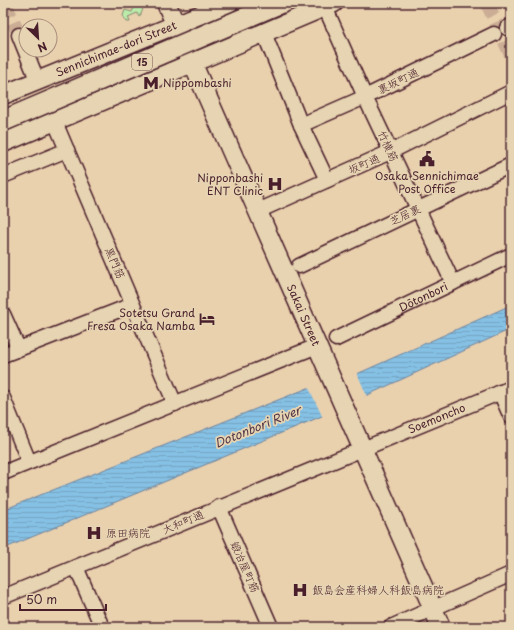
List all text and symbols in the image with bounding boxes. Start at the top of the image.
street label: Sennichimae-dori Street [53,16,179,81]
north arrow [18,18,58,58]
text: N [35,38,50,57]
road number: 15 [132,54,152,70]
street label: 裏坂町通 [374,63,421,98]
metro station icon: Nippombashi [142,74,160,92]
place label: Nippombashi [163,74,232,91]
street label: 竹横筋 [374,127,403,164]
street label: 坂町通 [345,149,382,178]
public building icon: Osaka Sennichimae Post Office [418,150,436,168]
place label: Osaka Sennichimae Post Office [375,167,479,197]
place label: Nipponbashi ENT Clinic [197,169,263,199]
hospital icon: Nipponbashi ENT Clinic [266,175,284,193]
street label: 芝居裏 [386,200,423,229]
street label: 黒門筋 [101,244,130,281]
street label: Dōtonbori [396,278,451,316]
street label: Sakai Street [283,281,325,349]
place label: Sotetsu Grand Fresa Osaka Namba [87,304,195,334]
hotel icon: Sotetsu Grand Fresa Osaka Namba [198,310,216,328]
street label: Soemoncho [405,399,468,437]
water label: Dotonbori River [212,400,306,452]
street label: 大和町通 [159,505,206,538]
hospital icon: 原田病院 [85,524,103,542]
place label: 原田病院 [106,524,150,541]
street label: 鍛冶屋町筋 [227,538,264,595]
hospital icon: 飯島会産科婦人科飯島病院 [291,581,309,599]
place label: 飯島会産科婦人科飯島病院 [312,581,444,598]
scale bar [20,586,106,612]
text: 50 m [26,590,57,608]

